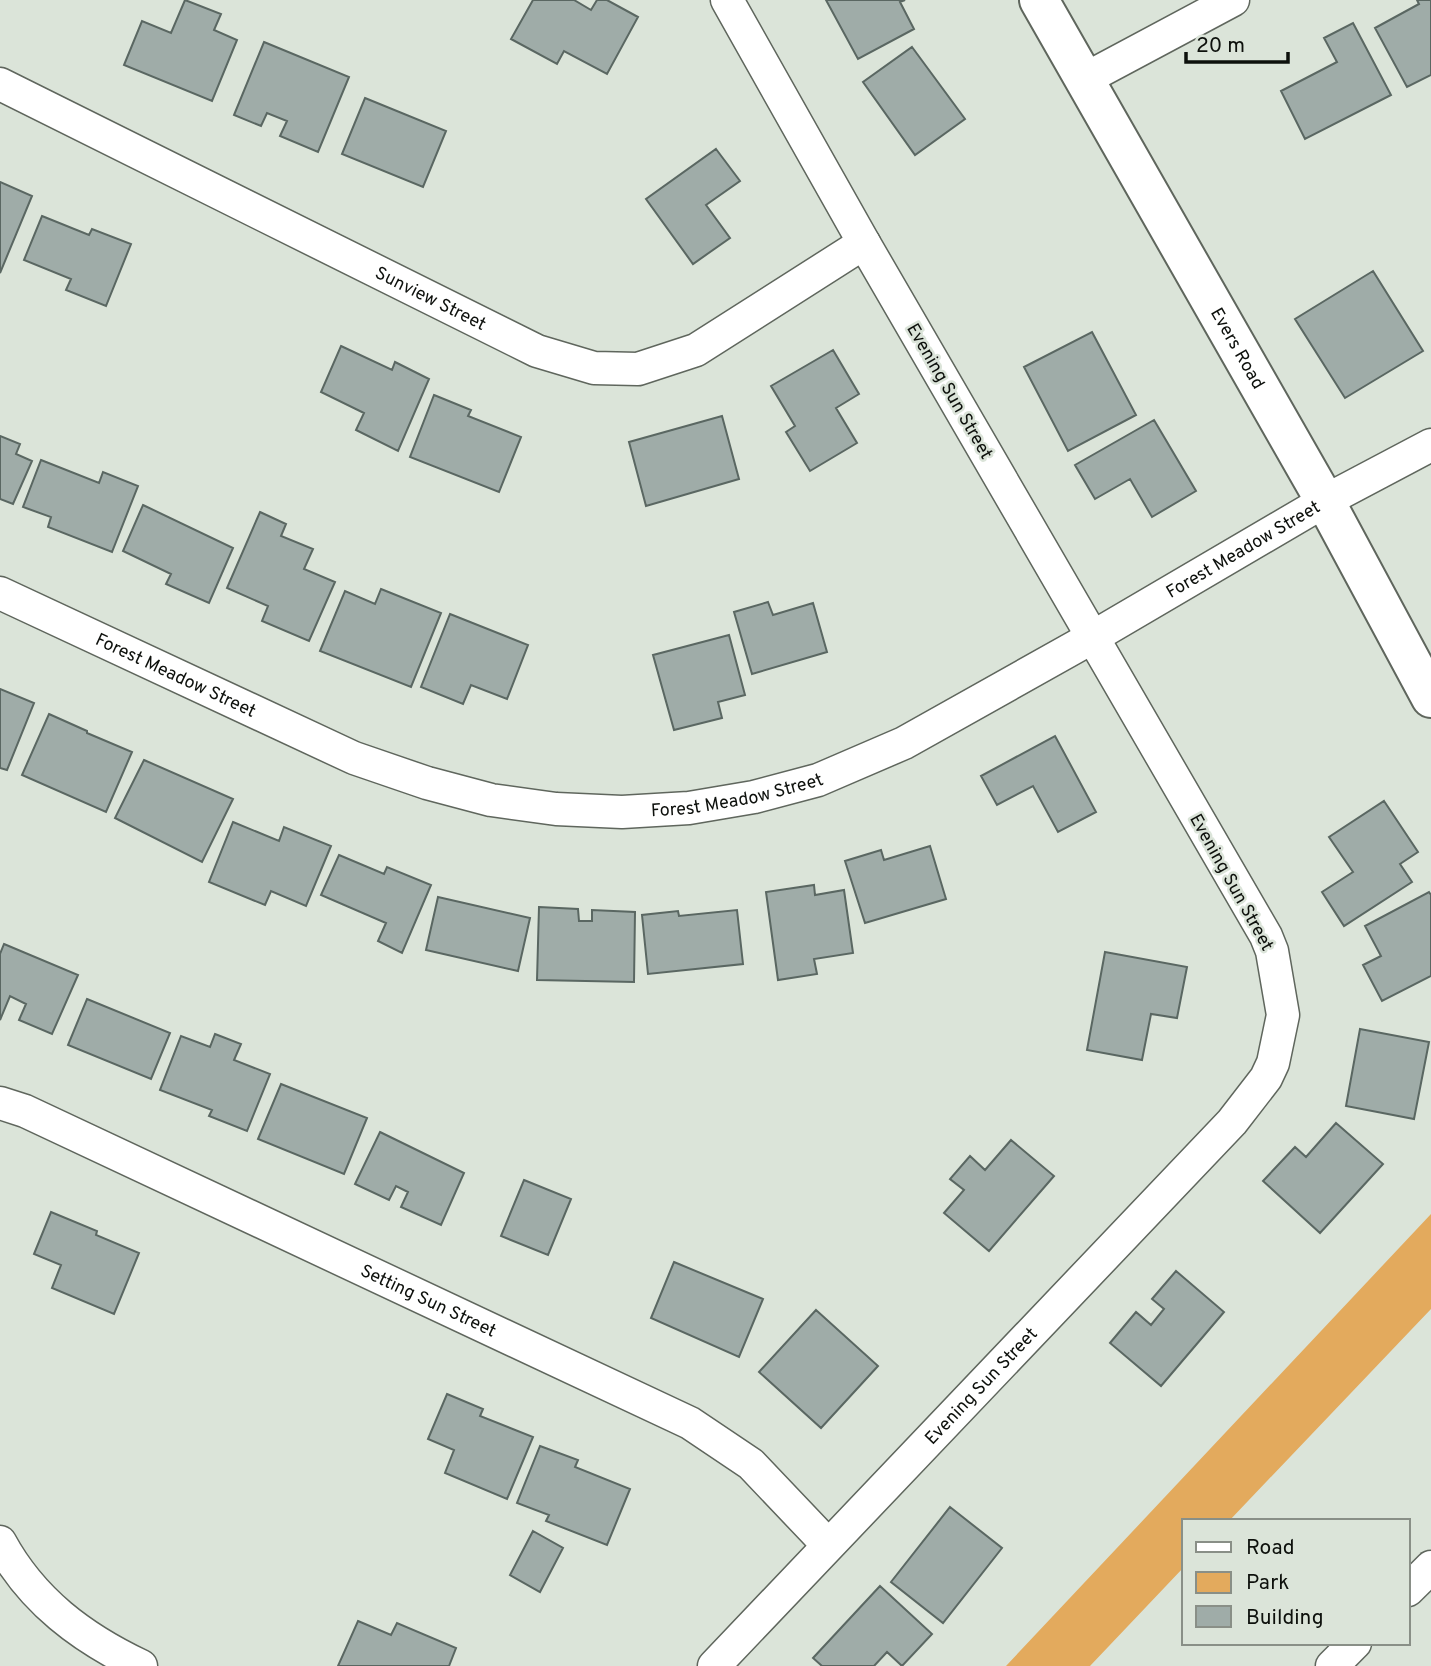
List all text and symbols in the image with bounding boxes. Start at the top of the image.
scale bar [1186,21,1288,65]
text: 20 m [1196,33,1245,60]
street label: Sunview Street [371,262,489,337]
street label: Evers Road [1204,304,1269,394]
street label: Evening Sun Street [900,320,997,464]
street label: Forest Meadow Street [1163,496,1325,604]
street label: Forest Meadow Street [91,629,259,724]
street label: Forest Meadow Street [650,769,827,823]
street label: Evening Sun Street [1183,810,1278,955]
street label: Setting Sun Street [356,1260,500,1343]
street label: Evening Sun Street [921,1323,1043,1450]
legend [1182,1519,1410,1645]
text: Road [1246,1535,1295,1562]
text: Park [1246,1570,1289,1597]
text: Building [1246,1605,1324,1632]

